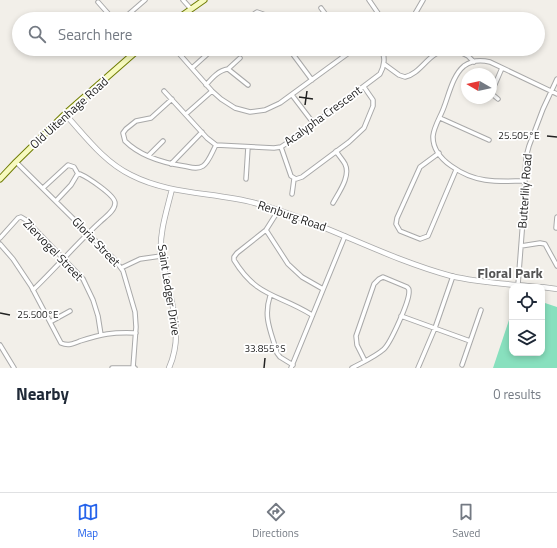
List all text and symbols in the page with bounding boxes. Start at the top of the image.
search box [12,12,545,56]
icon: search [26,23,48,45]
text: Search here [58,23,132,46]
north arrow [461,68,497,104]
street label: Old Uitenhage Road [25,72,112,153]
street label: Acalypha Crescent [280,80,366,150]
text: 25.505°E [498,128,540,143]
street label: Butterlily Road [512,153,537,229]
street label: Renburg Road [255,195,329,236]
street label: Gloria Street [68,212,126,271]
street label: Ziervogel Street [19,214,88,286]
street label: Saint Ledger Drive [153,243,186,337]
district label: Floral Park [477,262,544,283]
map controls [509,284,545,356]
button: locate [509,284,545,320]
text: 25.500°E [17,307,59,322]
button: layers [509,320,545,356]
text: 33.855°S [244,341,286,356]
text: Nearby [16,381,69,407]
text: 0 results [493,384,541,404]
tab: Map [77,501,99,541]
tab: Directions [252,501,299,541]
tab: Saved [452,501,480,541]

